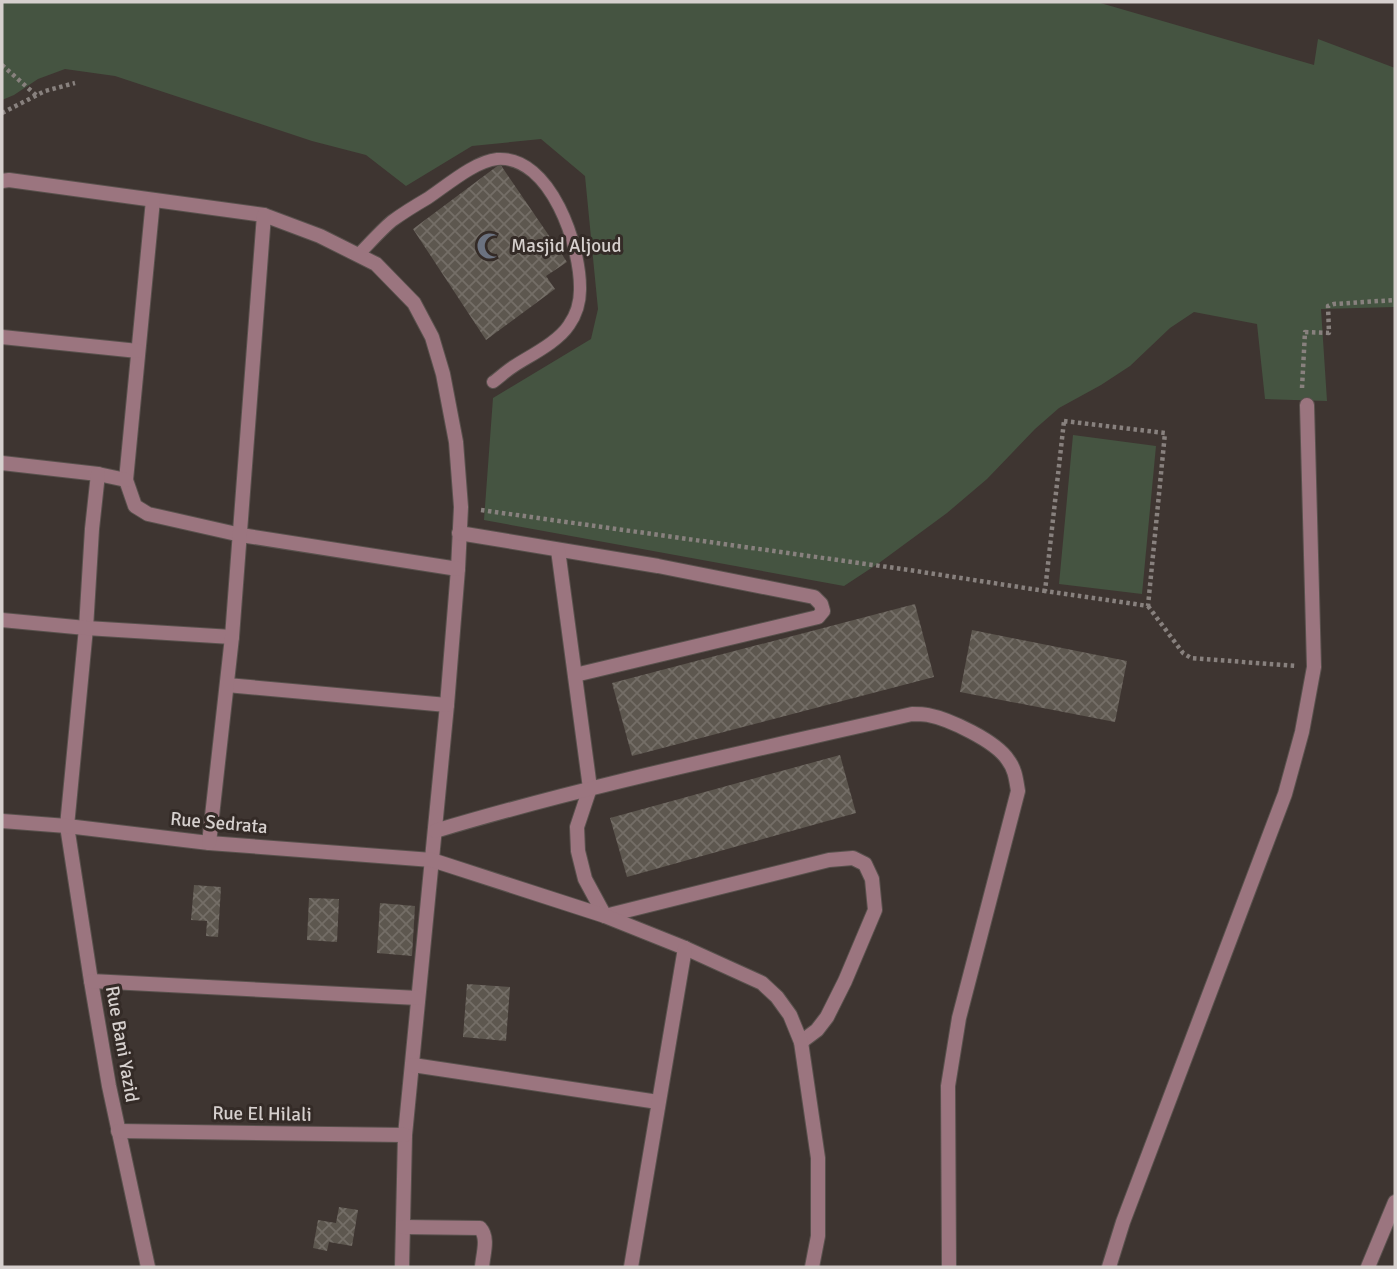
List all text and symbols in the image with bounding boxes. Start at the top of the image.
mosque icon: Masjid Aljoud [475,231,505,261]
place label: Masjid Aljoud [511,234,622,258]
street label: Rue Sedrata [169,807,269,839]
street label: Rue Bani Yazid [100,984,144,1104]
street label: Rue El Hilali [212,1101,312,1127]

